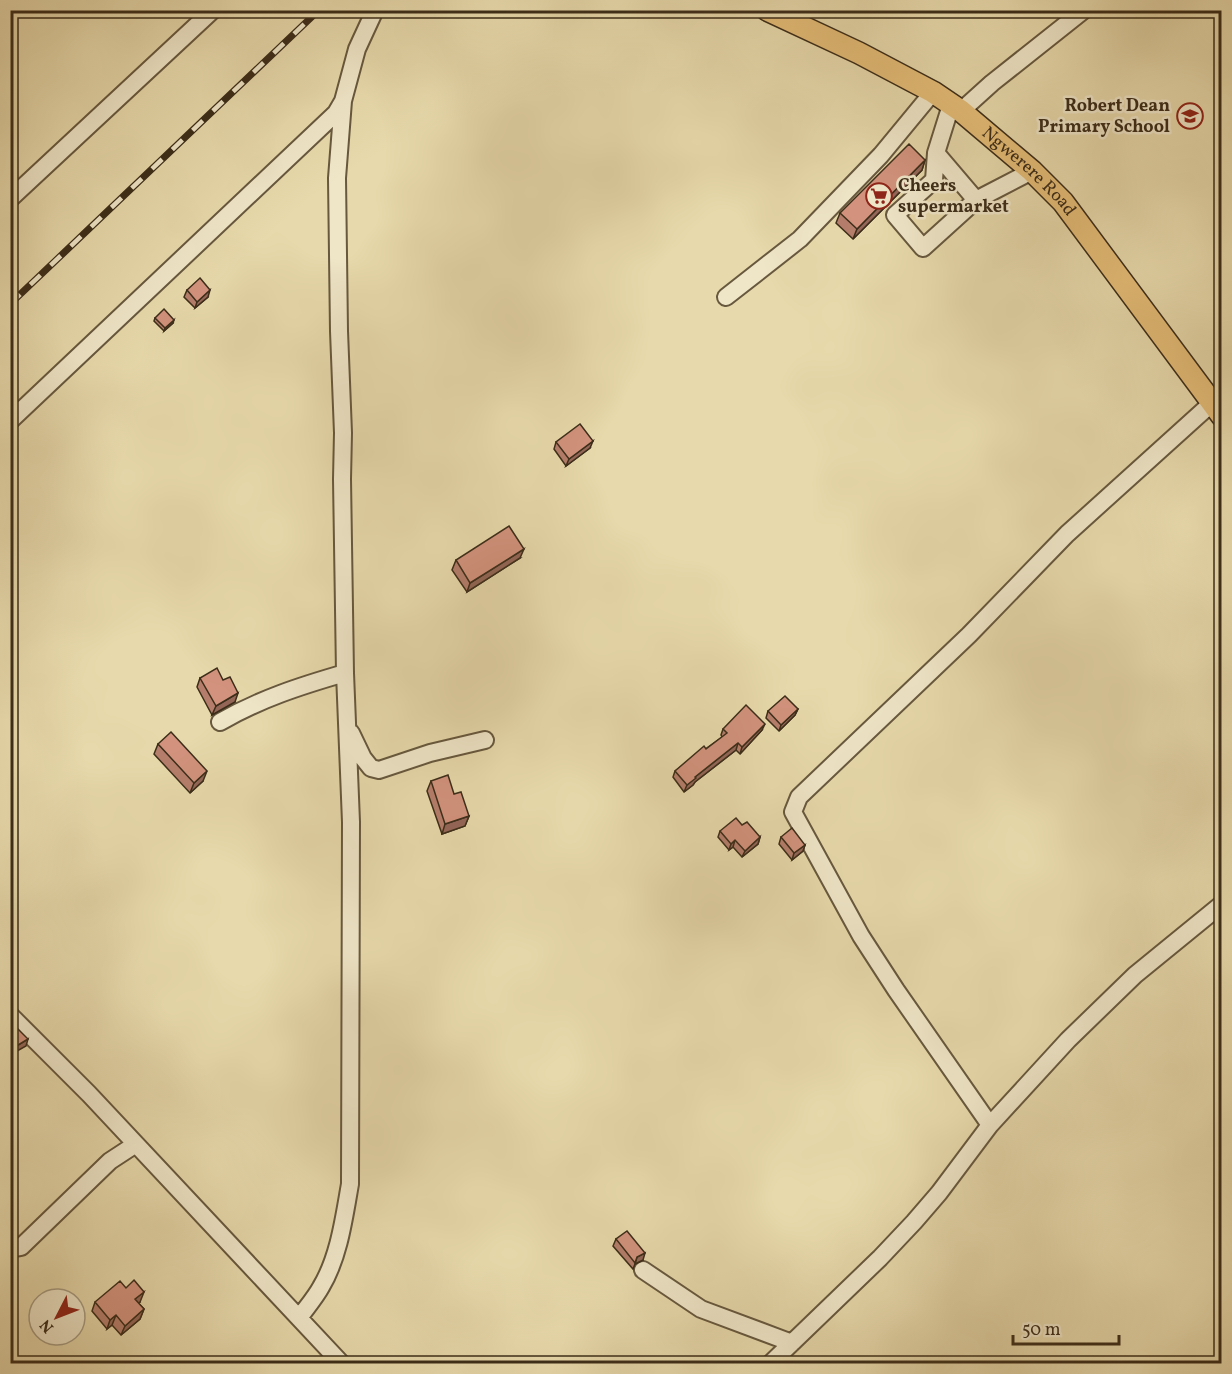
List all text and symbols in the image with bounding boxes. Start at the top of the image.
place label: Robert Dean Primary School [1038,94,1170,140]
school or university icon: Robert Dean Primary School [1175,101,1205,131]
street label: Ngwerere Road [976,121,1082,221]
place label: Cheers supermarket [898,174,1009,220]
supermarket icon: Cheers supermarket [864,181,894,211]
north arrow [27,1287,87,1347]
scale bar [1013,1308,1120,1346]
text: N [35,1314,59,1337]
text: 50 m [1022,1318,1061,1343]

